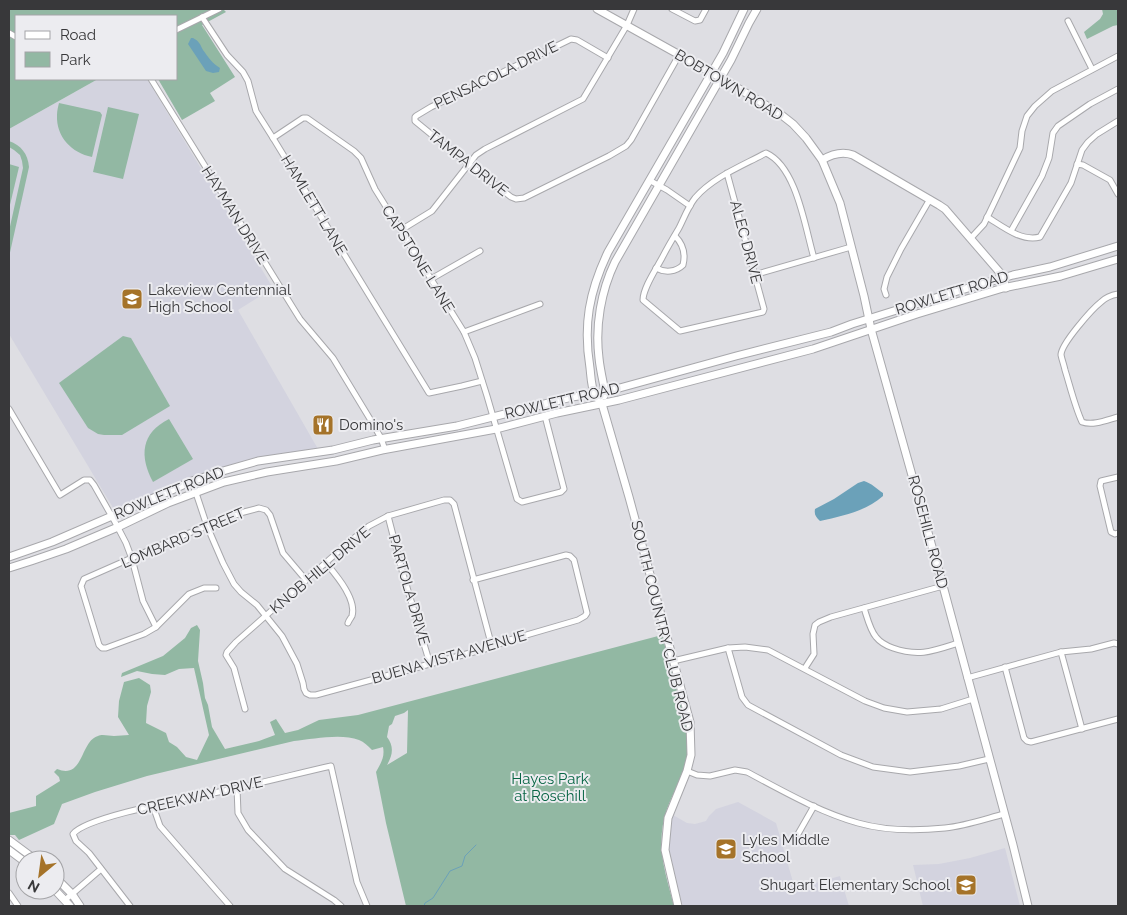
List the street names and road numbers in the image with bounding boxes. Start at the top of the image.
street label: PENSACOLA DRIVE [431,37,561,113]
street label: BOBTOWN ROAD [671,46,787,125]
street label: TAMPA DRIVE [424,126,512,200]
street label: HAMLETT LANE [277,152,351,258]
street label: HAYMAN DRIVE [198,163,272,267]
street label: ALEC DRIVE [726,198,766,286]
street label: CAPSTONE LANE [378,202,458,316]
street label: ROWLETT ROAD [893,267,1011,319]
street label: ROWLETT ROAD [503,379,622,423]
street label: ROWLETT ROAD [111,463,227,523]
street label: ROSEHILL ROAD [904,473,952,591]
street label: LOMBARD STREET [119,504,247,572]
street label: SOUTH COUNTRY CLUB ROAD [627,519,697,734]
street label: KNOB HILL DRIVE [266,523,374,617]
street label: PARTOLA DRIVE [385,533,433,647]
street label: BUENA VISTA AVENUE [370,626,528,688]
street label: CREEKWAY DRIVE [135,773,265,819]

